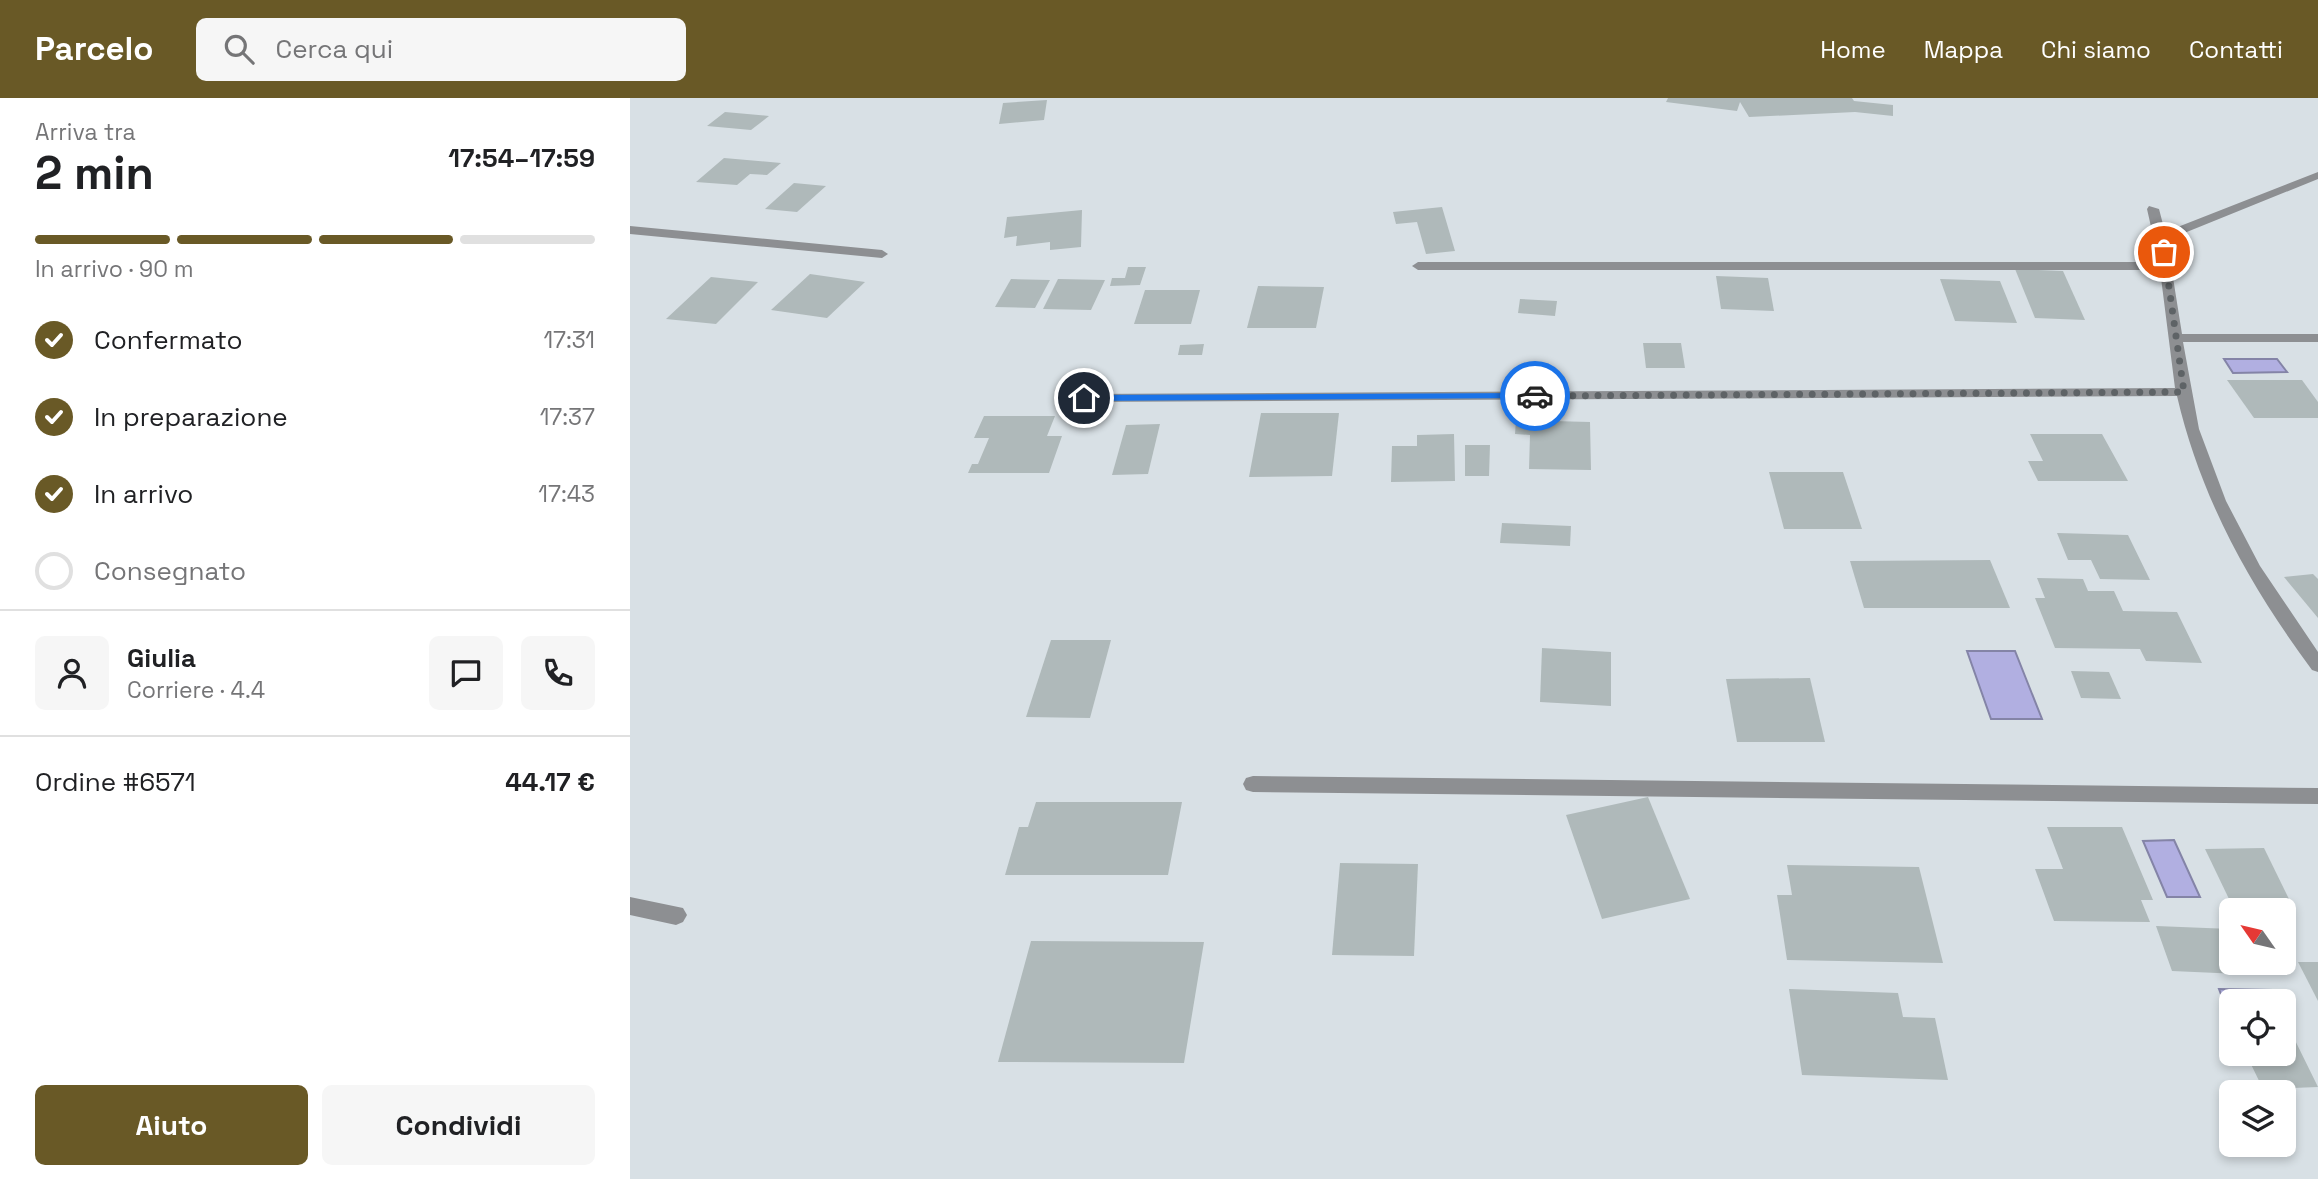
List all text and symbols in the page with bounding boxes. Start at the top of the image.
search box [196,18,686,81]
text: Parcelo [35,28,154,70]
icon: search [220,30,258,68]
text: Cerca qui [276,32,393,66]
text: Home [1820,34,1886,65]
text: Mappa [1924,34,2003,65]
text: Chi siamo [2041,34,2151,65]
text: Contatti [2189,34,2283,65]
text: Arriva tra [35,117,136,147]
text: 17:54–17:59 [448,141,595,175]
text: 2 min [35,144,154,202]
pin [2134,222,2194,282]
icon: bag [2145,233,2183,271]
text: In arrivo · 90 m [35,254,194,284]
icon: check [35,321,73,359]
text: Confermato [94,323,242,357]
text: 17:31 [543,325,595,355]
courier [1500,361,1570,431]
pin [1054,368,1114,428]
icon: car [1516,377,1554,415]
icon: home [1065,379,1103,417]
icon: check [35,398,73,436]
text: In preparazione [94,400,288,434]
text: 17:37 [540,402,595,432]
icon: check [35,475,73,513]
text: In arrivo [94,477,193,511]
text: 17:43 [538,479,595,509]
text: Consegnato [94,554,246,588]
button: person [35,636,109,710]
button: chat [429,636,503,710]
button: phone [521,636,595,710]
text: Giulia [127,641,196,675]
text: Corriere · 4.4 [127,675,265,705]
text: Ordine #6571 [35,765,196,799]
text: 44.17 € [505,765,595,799]
north arrow [2219,898,2296,975]
map controls [2219,898,2296,1157]
button: locate [2219,989,2296,1066]
button: layers [2219,1080,2296,1157]
button: Aiuto [35,1085,308,1165]
button: Condividi [322,1085,595,1165]

